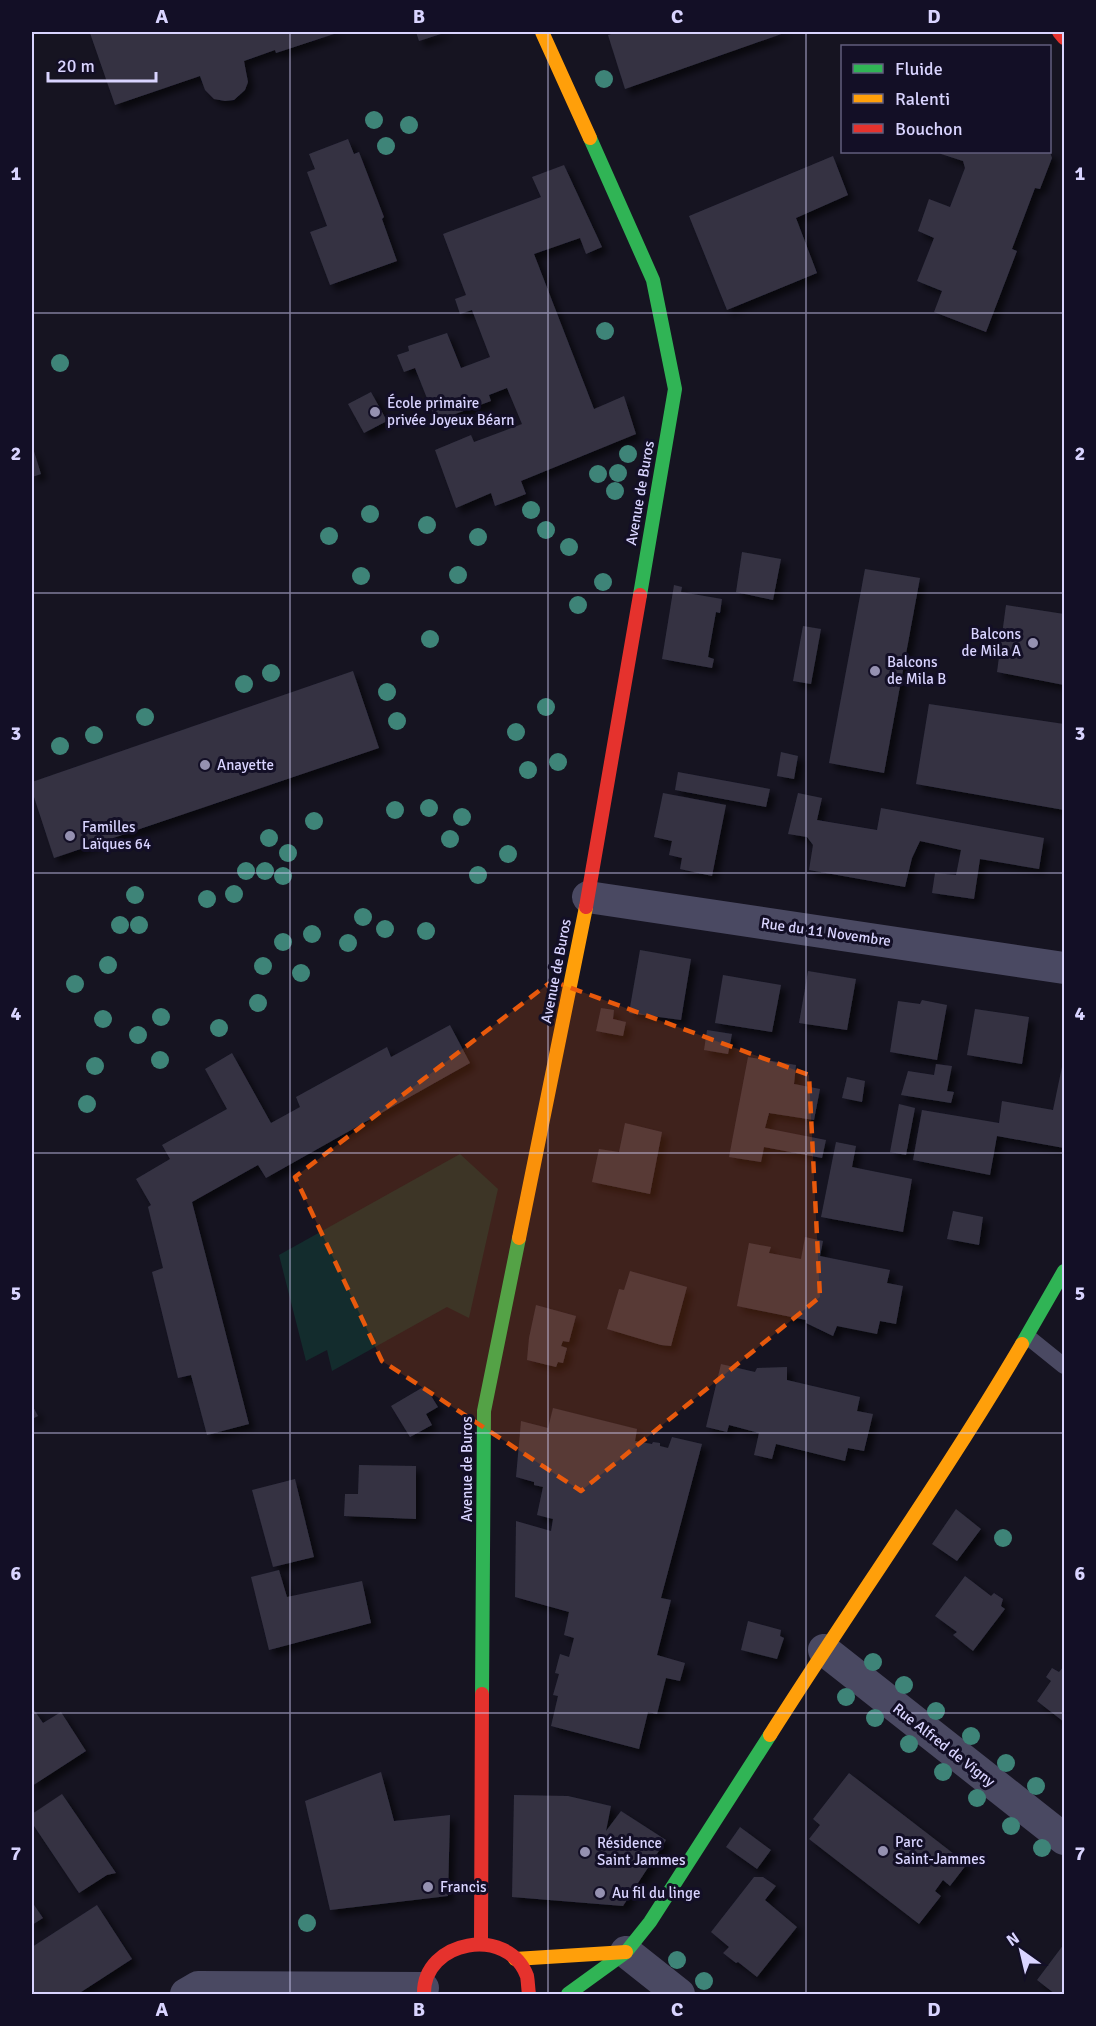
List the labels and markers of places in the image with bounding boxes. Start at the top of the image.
place label: École primaire privée Joyeux Béarn [387,393,515,429]
marker: École primaire privée Joyeux Béarn [368,405,382,419]
place label: Balcons de Mila A [962,625,1021,660]
marker: Balcons de Mila A [1026,636,1040,650]
place label: Balcons de Mila B [887,653,946,688]
marker: Balcons de Mila B [868,664,882,678]
place label: Anayette [217,756,274,774]
marker: Anayette [198,758,212,772]
place label: Familles Laïques 64 [82,818,151,853]
marker: Familles Laïques 64 [63,829,77,843]
place label: Parc Saint-Jammes [895,1833,986,1868]
place label: Résidence Saint Jammes [597,1834,686,1869]
marker: Parc Saint-Jammes [876,1844,890,1858]
marker: Résidence Saint Jammes [578,1845,592,1859]
place label: Francis [440,1878,487,1896]
marker: Francis [421,1880,435,1894]
place label: Au fil du linge [612,1884,700,1902]
marker: Au fil du linge [593,1886,607,1900]

